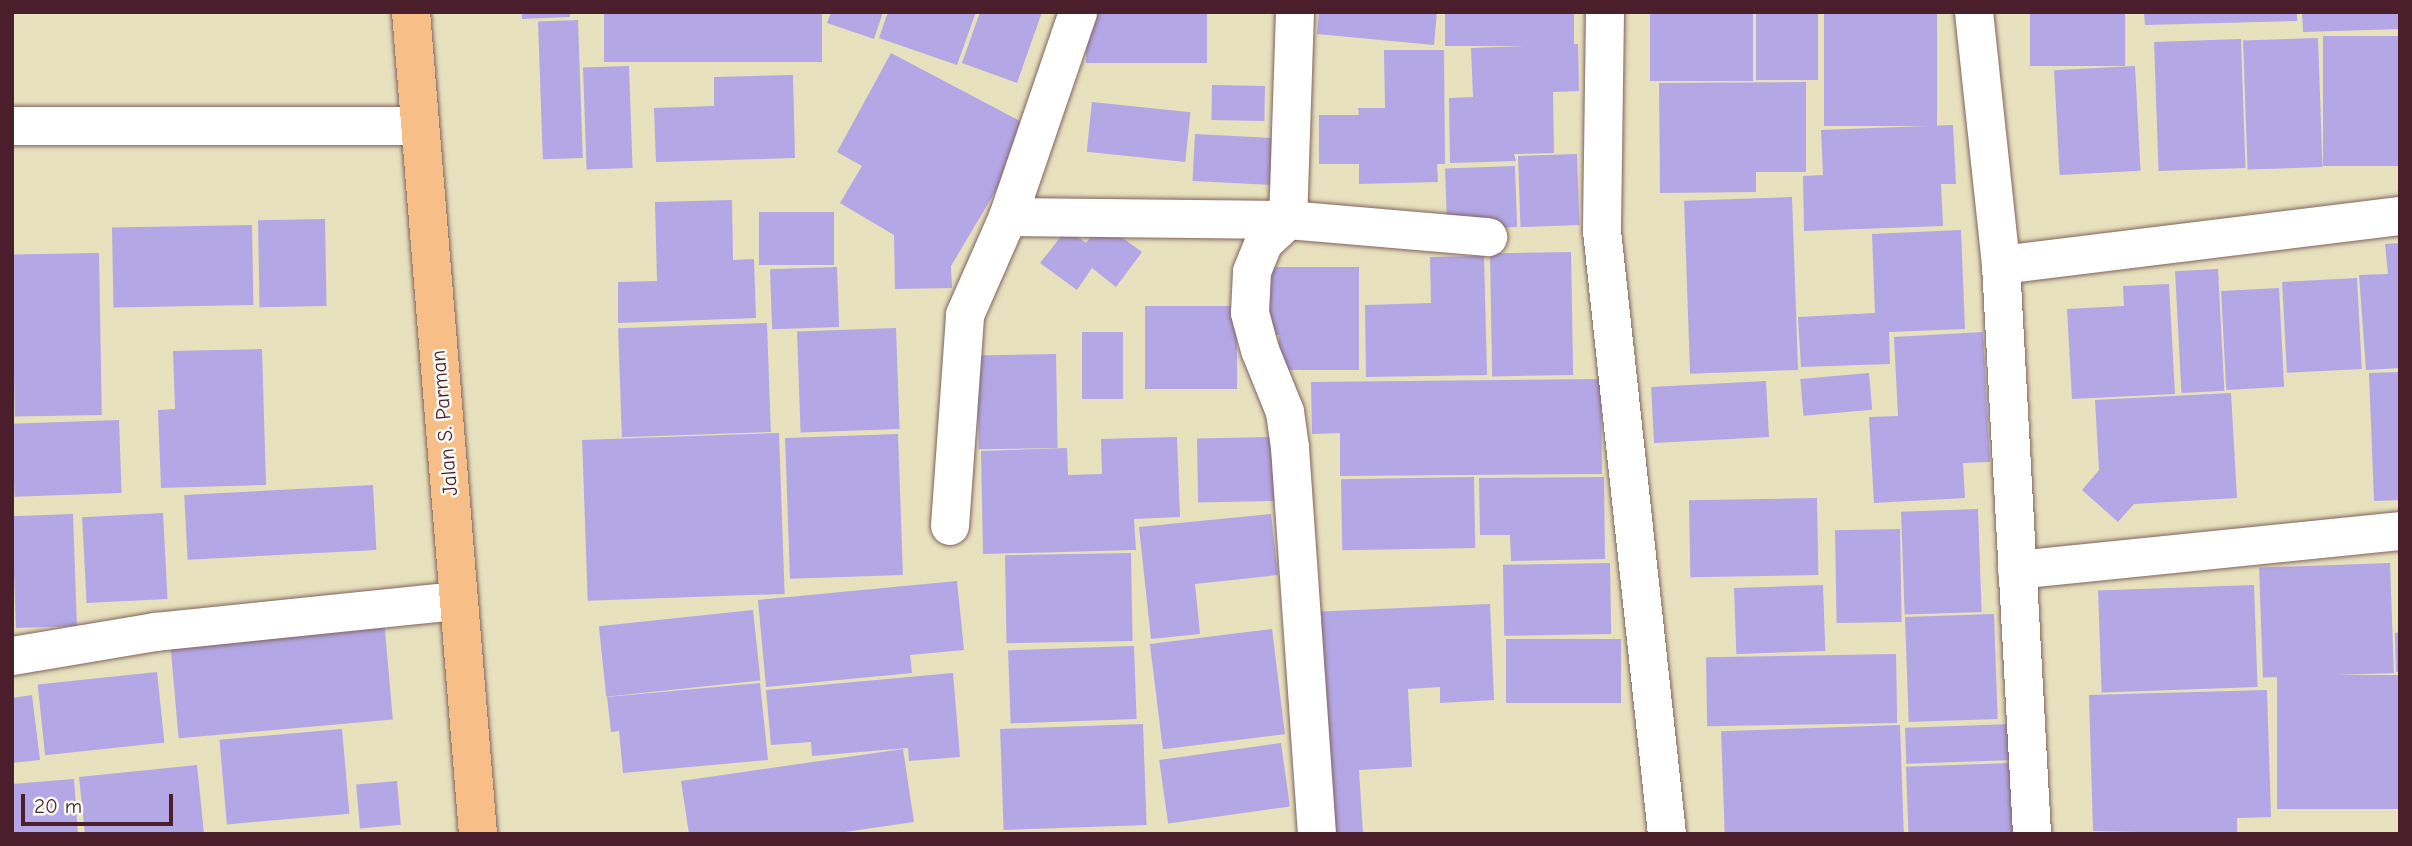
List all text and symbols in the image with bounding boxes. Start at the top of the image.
street label: Jalan S. Parman [425,349,463,497]
scale bar [24,780,177,824]
text: 20 m [34,794,82,818]

